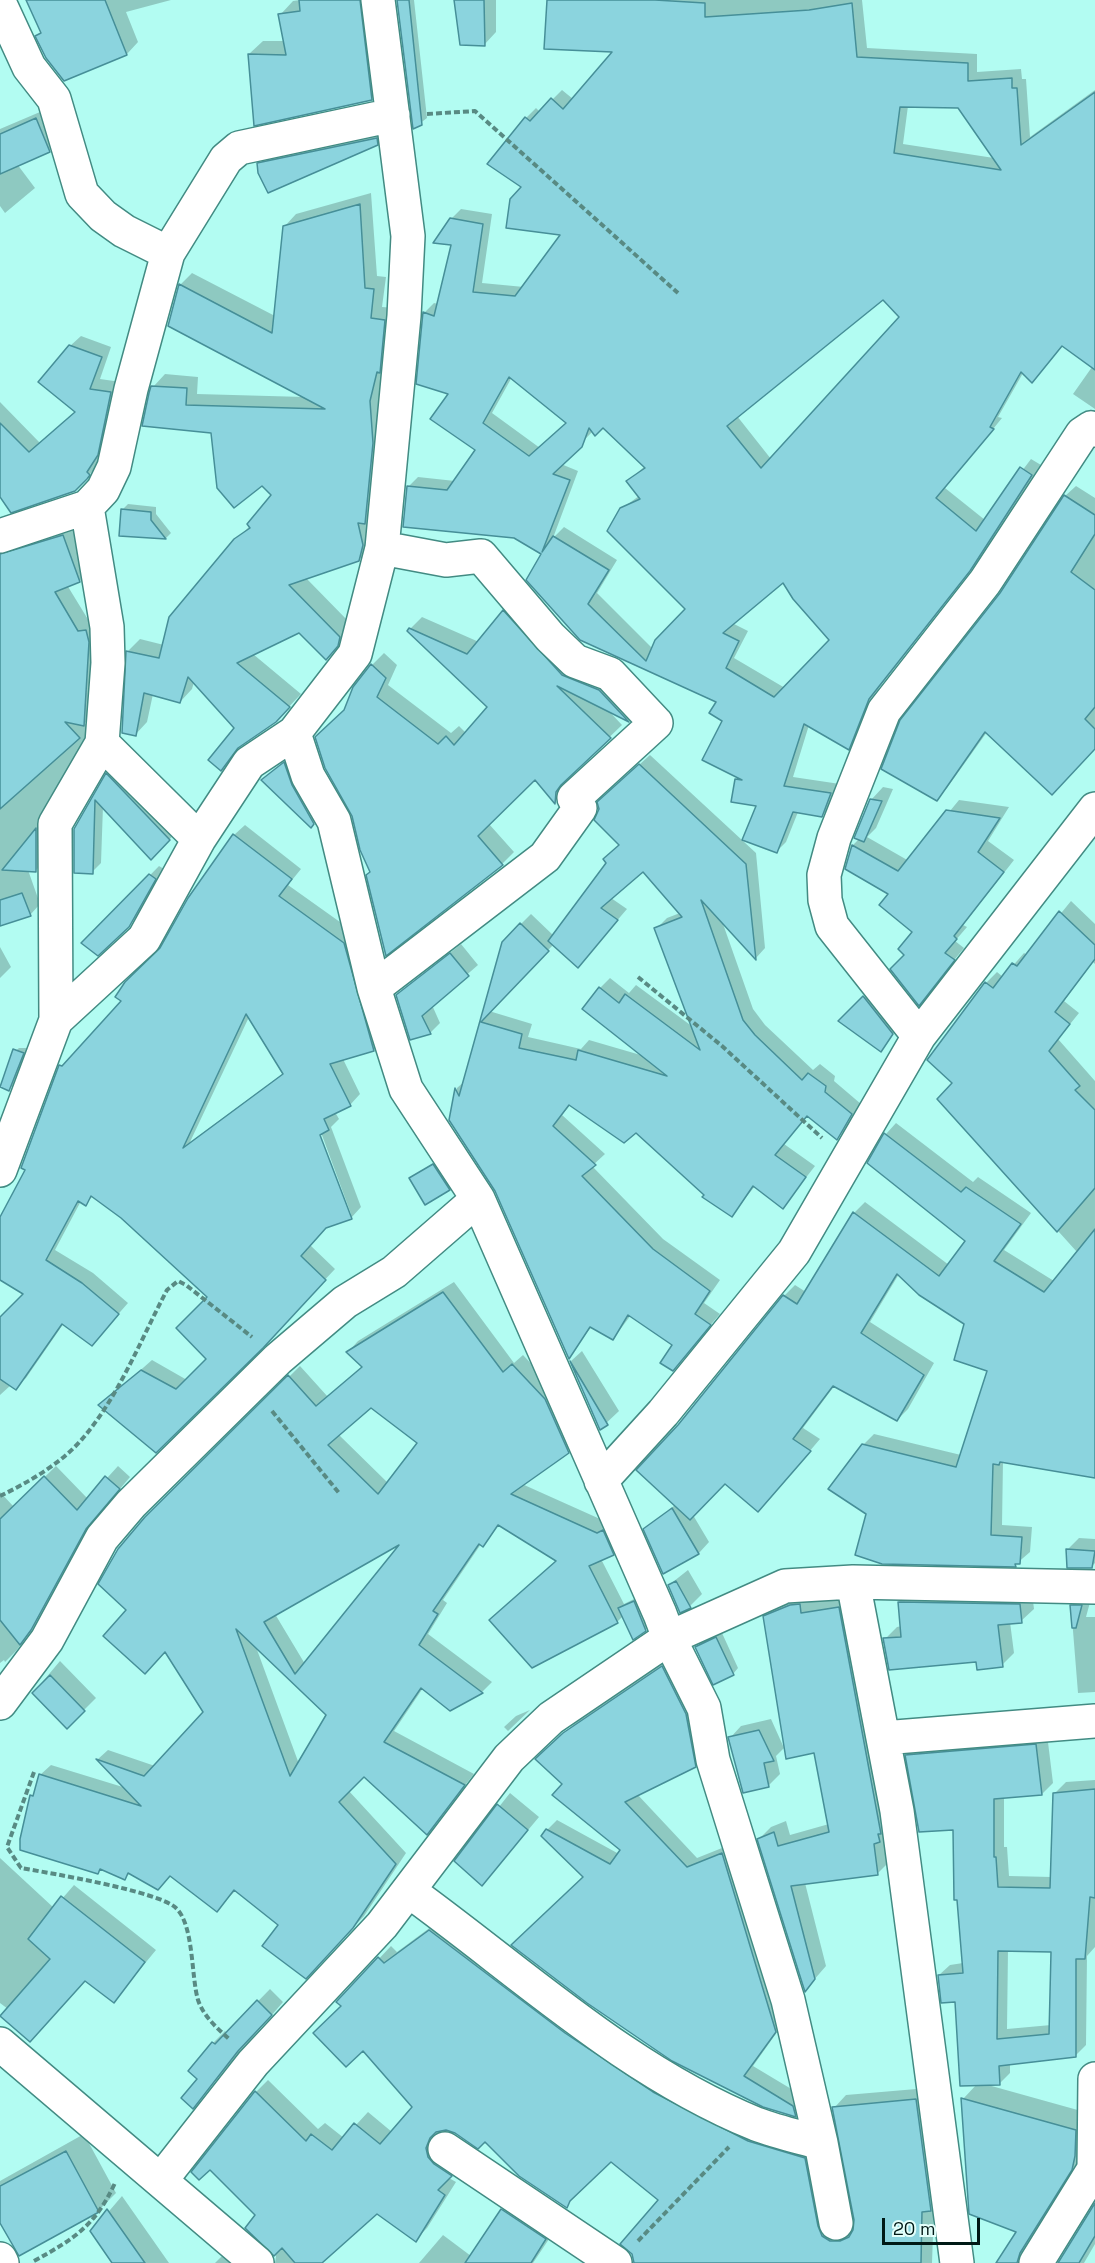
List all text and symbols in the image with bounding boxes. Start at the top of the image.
scale bar [885,2206,982,2244]
text: 20 m [893,2217,936,2240]

